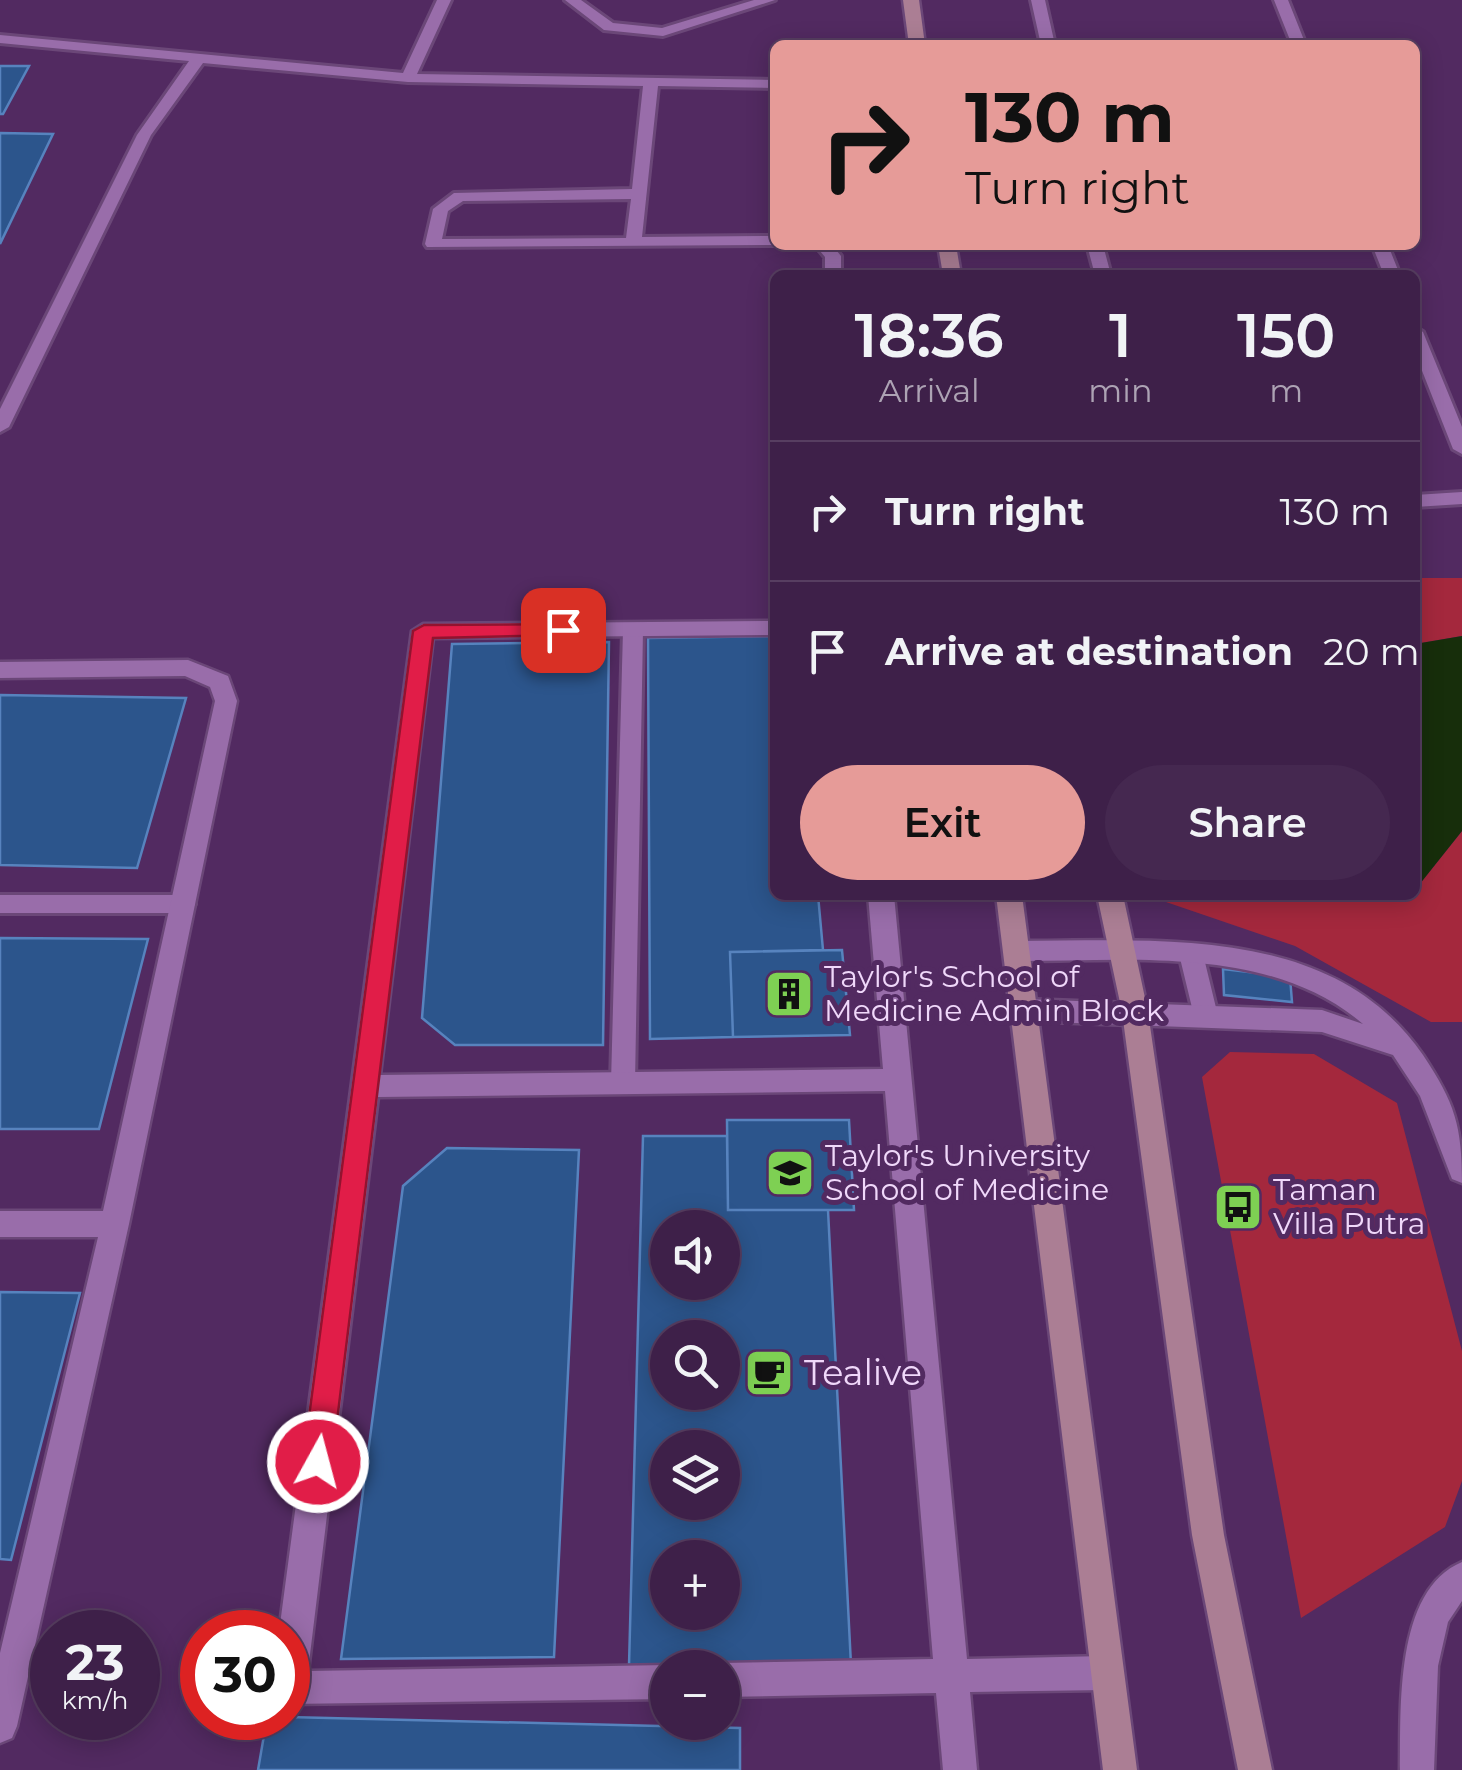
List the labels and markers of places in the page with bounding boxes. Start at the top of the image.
pin [521,588,606,673]
place label: Taylor's School of Medicine Admin Block [824,958,1164,1029]
building icon: Taylor's School of Medicine Admin Block [763,968,815,1020]
place label: Taylor's University School of Medicine [825,1137,1109,1208]
school or university icon: Taylor's University School of Medicine [764,1147,816,1199]
place label: Taman Villa Putra [1273,1171,1426,1242]
bus stop icon: Taman Villa Putra [1212,1181,1264,1233]
cafe icon: Tealive [743,1347,795,1399]
place label: Tealive [804,1351,922,1394]

